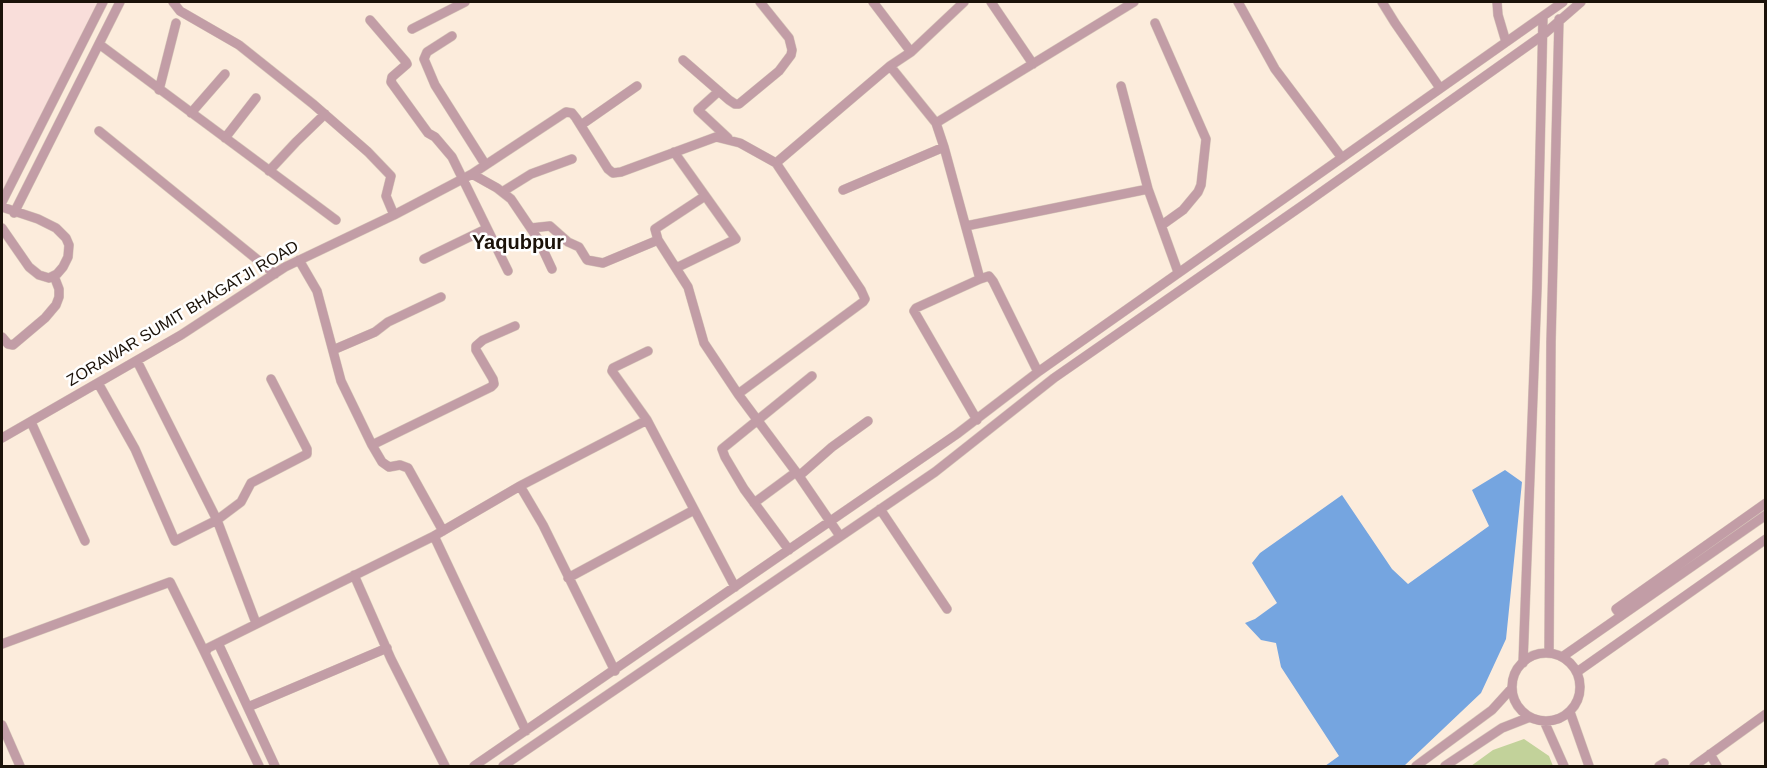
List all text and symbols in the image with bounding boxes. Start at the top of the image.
district label: Yaqubpur [472,231,564,255]
street label: ZORAWAR SUMIT BHAGATJI ROAD [64,237,302,391]

